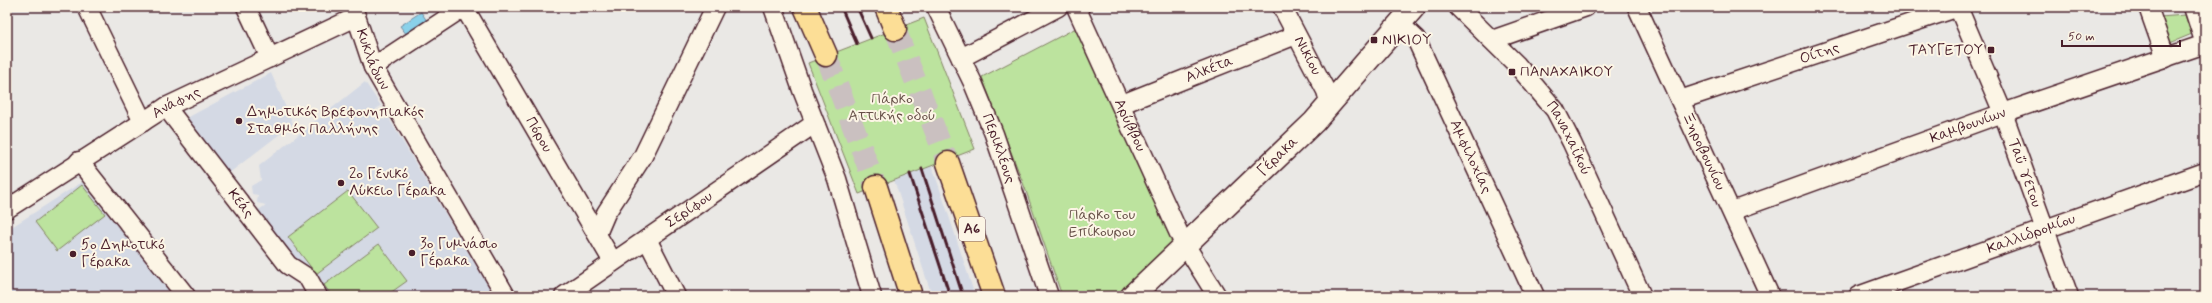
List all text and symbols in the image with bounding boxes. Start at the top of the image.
scale bar [2062,22,2180,48]
street label: Κυκλάδων [351,26,395,94]
text: 50 m [2068,29,2095,45]
place label: ΝΙΚΙΟΥ [1382,30,1431,50]
street label: Νικίου [1289,33,1326,79]
marker: ΝΙΚΙΟΥ [1369,35,1379,45]
street label: Οίτης [1797,37,1842,69]
place label: ΤΑΥΓΕΤΟΥ [1909,40,1983,60]
marker: ΤΑΥΓΕΤΟΥ [1986,45,1996,55]
street label: Αλκέτα [1183,51,1237,88]
place label: ΠΑΝΑΧΑΙΚΟΥ [1520,62,1613,82]
marker: ΠΑΝΑΧΑΙΚΟΥ [1507,67,1517,77]
street label: Ανάφης [148,82,204,123]
park label: Πάρκο Αττικής οδού [848,89,936,126]
street label: Αρύββου [1109,96,1151,155]
street label: Παναχαΐκού [1542,97,1596,179]
place label: Δημοτικός Βρεφονηπιακός Σταθμός Παλλήνης [247,102,424,139]
street label: Καμβουνίων [1927,103,2009,149]
street label: Ξηροβουνίου [1677,109,1730,194]
street label: Περικλέους [977,111,1020,187]
street label: Πόρου [520,113,557,157]
marker: Δημοτικός Βρεφονηπιακός Σταθμός Παλλήνης [234,116,244,126]
street label: Αμφιλοχίας [1445,116,1496,197]
street label: Γέρακα [1253,132,1303,181]
street label: Ταΰγετου [2003,136,2046,210]
place label: 2ο Γενικό Λύκειο Γέρακα [349,164,447,201]
marker: 2ο Γενικό Λύκειο Γέρακα [336,178,346,188]
street label: Κεάς [223,185,259,223]
street label: Σερίφου [662,186,717,233]
park label: Πάρκο του Επίκουρου [1069,205,1136,242]
street label: Καλλιδρομίου [1984,209,2078,259]
road number: Α6 [959,217,985,241]
place label: 3ο Γυμνάσιο Γέρακα [420,234,498,271]
place label: 5ο Δημοτικό Γέρακα [81,235,165,272]
marker: 3ο Γυμνάσιο Γέρακα [407,248,417,258]
marker: 5ο Δημοτικό Γέρακα [68,249,78,259]

